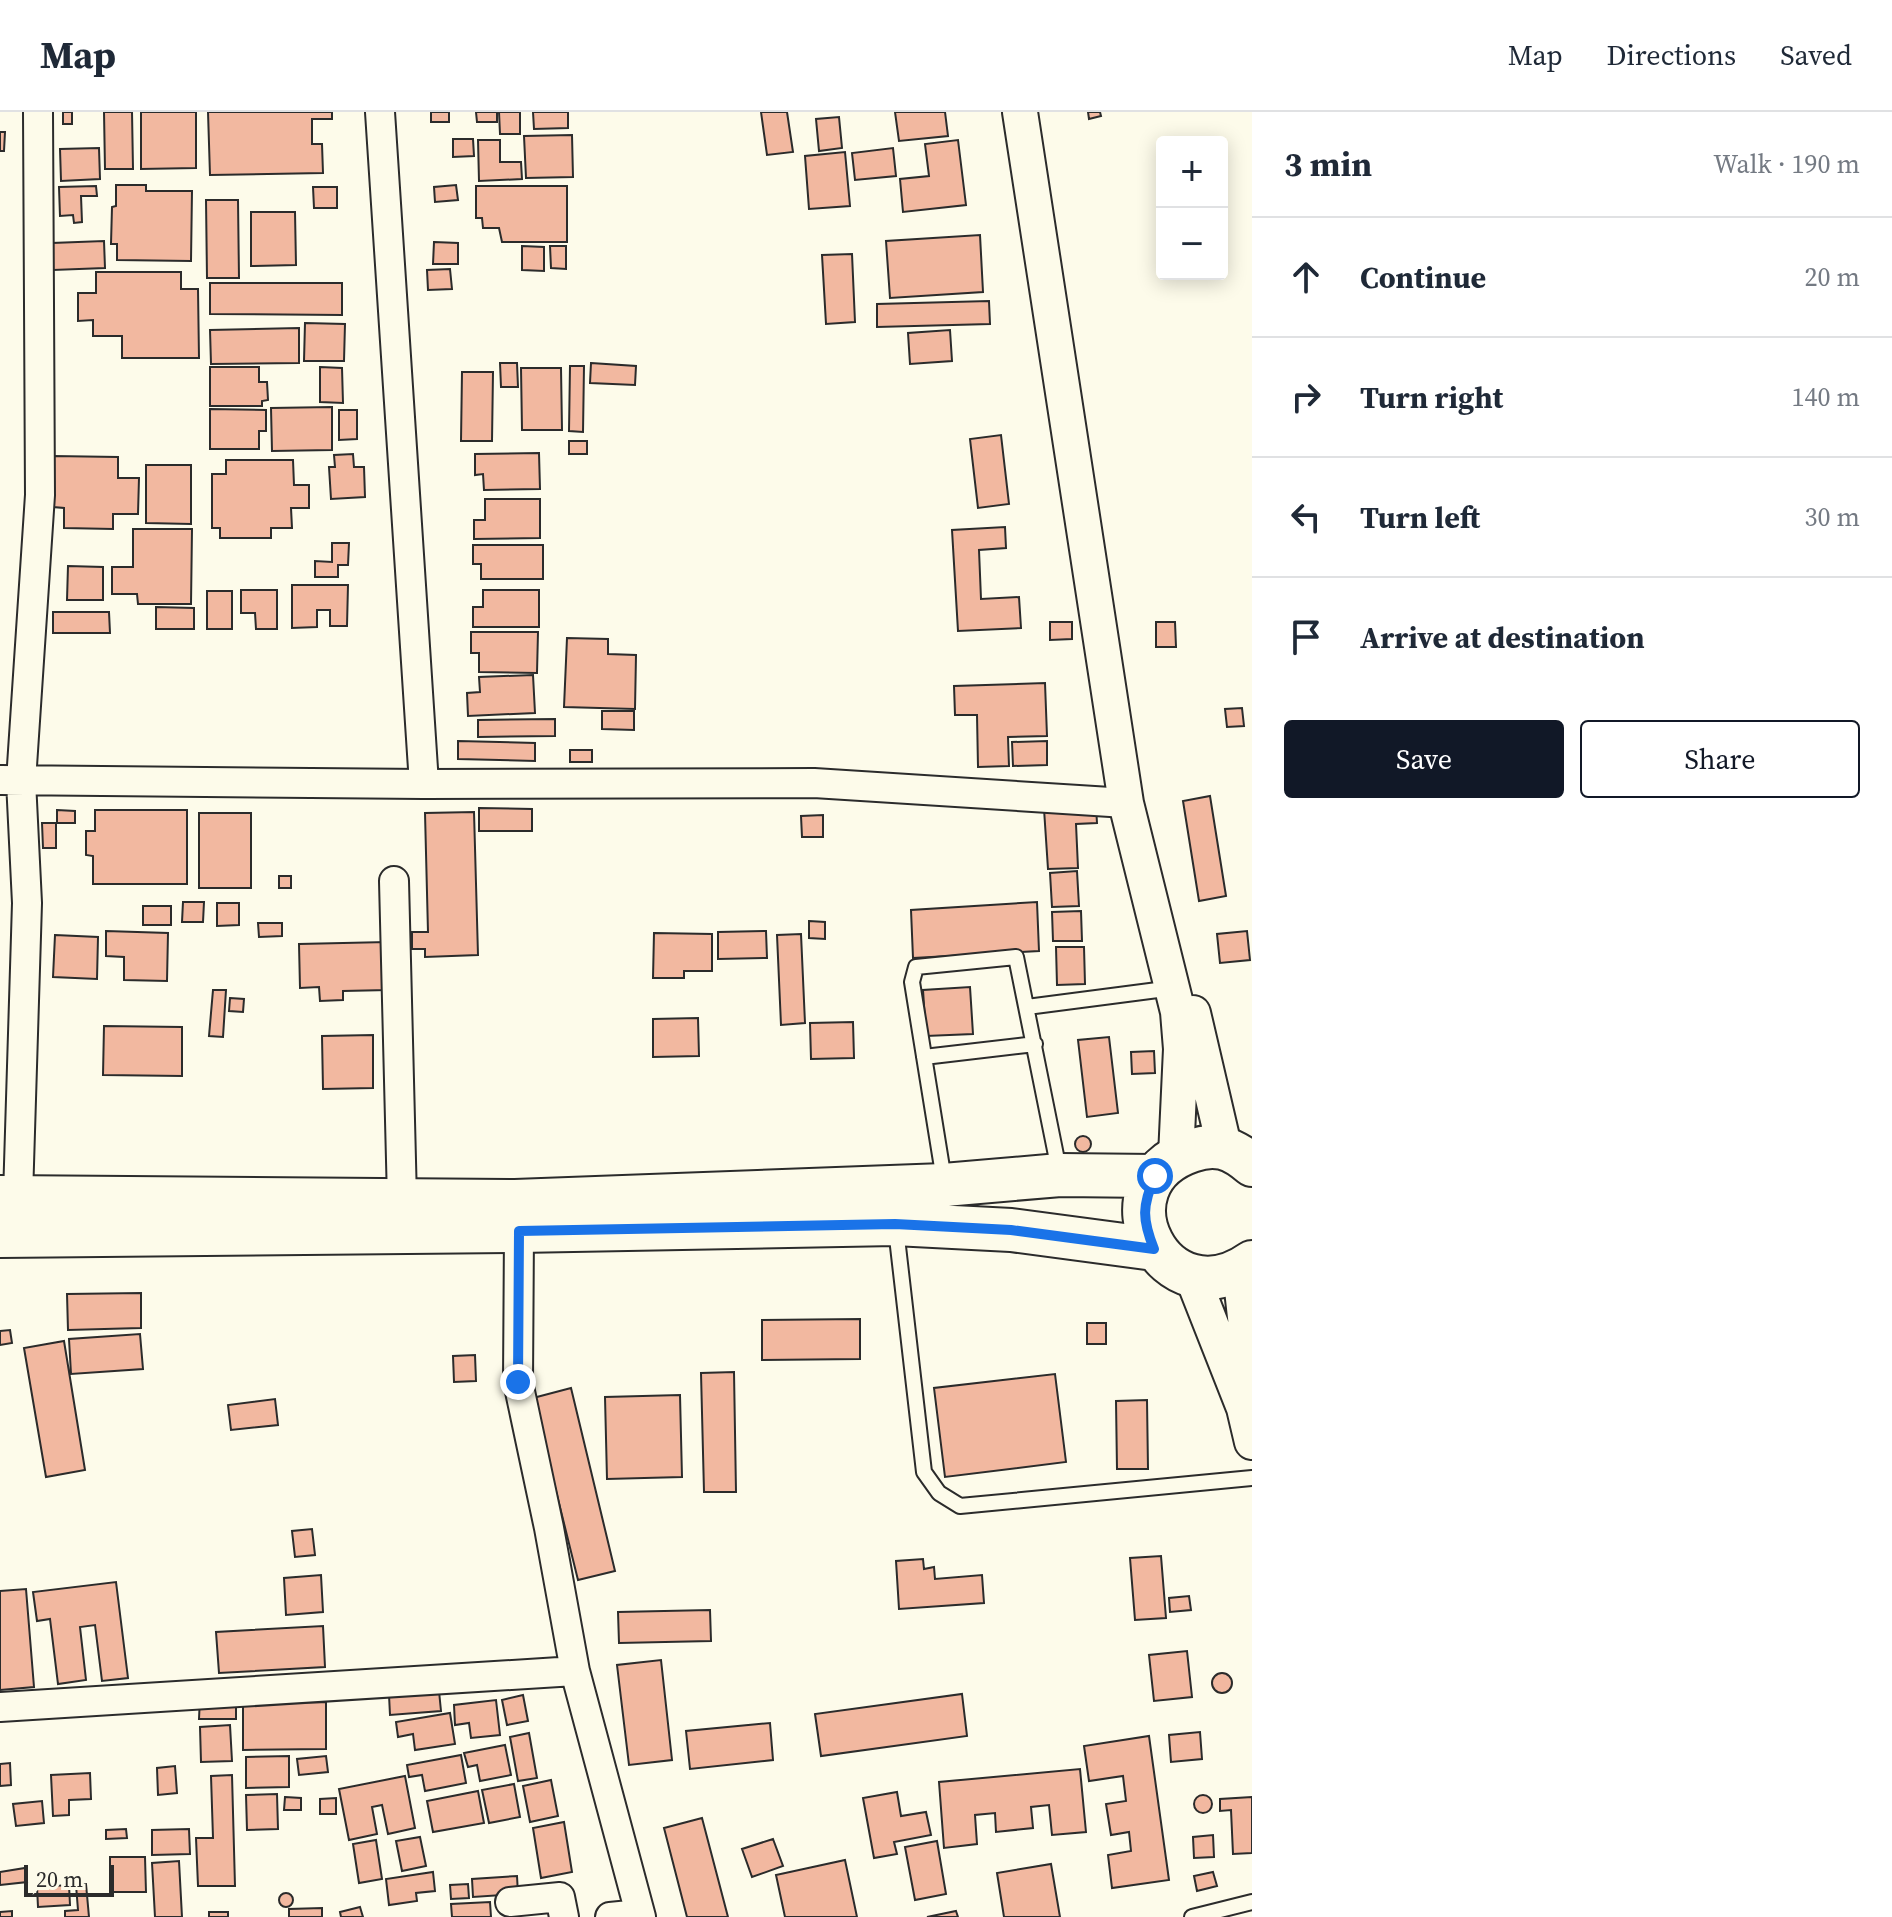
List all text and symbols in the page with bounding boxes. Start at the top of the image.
text: Map [40,29,116,81]
text: Map [1508,36,1563,74]
text: Directions [1607,36,1736,74]
text: Saved [1780,36,1852,74]
map controls [1156,136,1228,280]
button: + [1156,136,1228,208]
text: 3 min [1284,141,1372,187]
text: Walk · 190 m [1713,146,1860,182]
button: − [1156,208,1228,280]
icon: ahead [1284,255,1328,299]
text: Continue [1360,257,1486,298]
text: 20 m [1805,259,1860,295]
icon: right [1284,375,1328,419]
text: Turn right [1360,377,1503,418]
text: 140 m [1792,379,1860,415]
icon: left [1284,495,1328,539]
text: Turn left [1360,497,1480,538]
text: 30 m [1805,499,1860,535]
icon: arrive [1284,615,1328,659]
text: Arrive at destination [1360,617,1645,658]
button: Save [1284,720,1564,798]
button: Share [1580,720,1860,798]
route start [1137,1158,1173,1194]
route end [500,1364,536,1400]
scale bar [24,1861,114,1897]
text: 20 m [36,1864,83,1894]

